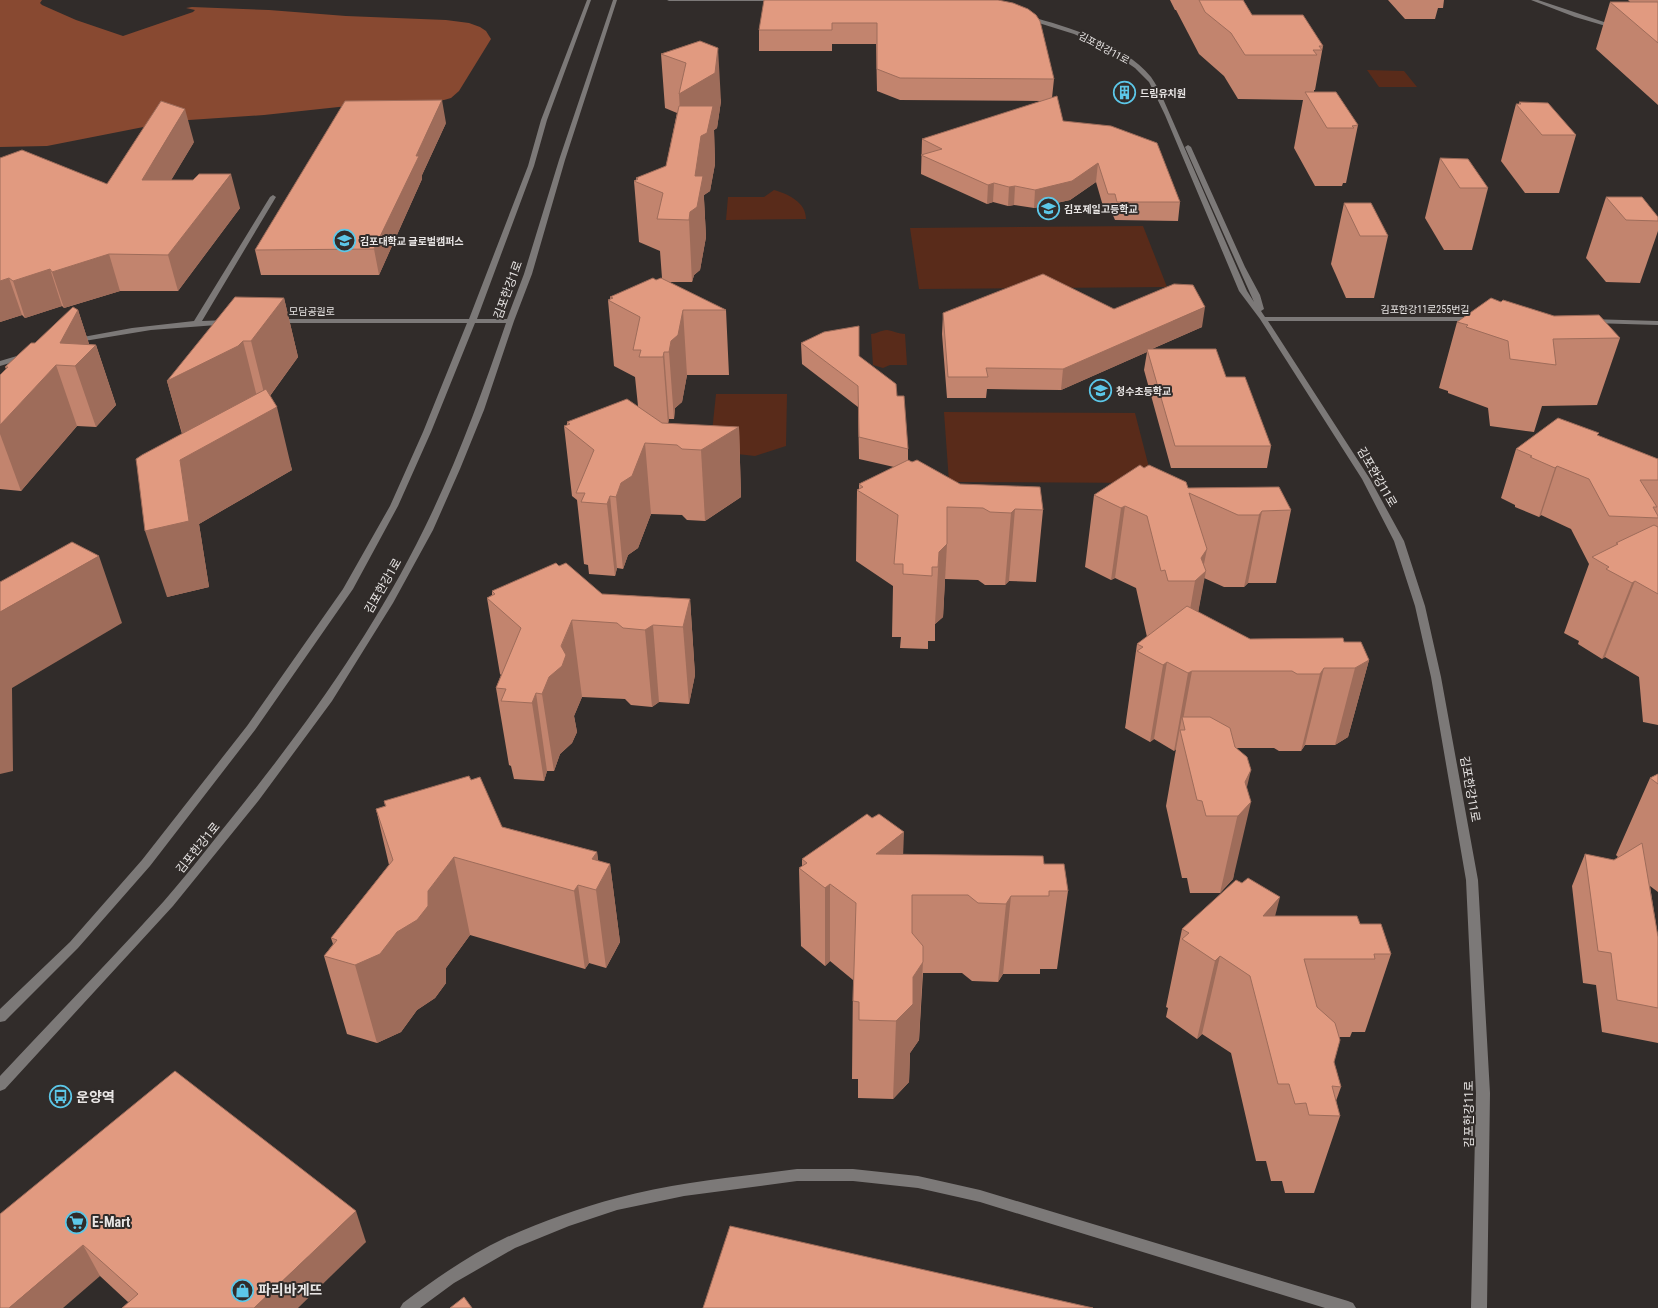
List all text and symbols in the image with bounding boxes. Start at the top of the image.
street label: 김포한강11로 [1077,30,1131,66]
building icon: 드림유치원 [1111,80,1137,106]
place label: 드림유치원 [1140,88,1186,99]
school or university icon: 김포제일고등학교 [1035,196,1061,222]
place label: 김포제일고등학교 [1064,203,1138,215]
school or university icon: 김포대학교 글로벌캠퍼스 [332,228,358,254]
place label: 김포대학교 글로벌캠퍼스 [360,235,464,247]
street label: 김포한강1로 [491,259,525,321]
street label: 김포한강11로255번길 [1380,304,1470,315]
street label: 모담공원로 [289,306,335,317]
school or university icon: 청수초등학교 [1087,378,1113,404]
place label: 청수초등학교 [1116,385,1171,397]
street label: 김포한강11로 [1354,444,1400,510]
street label: 김포한강1로 [362,556,404,616]
street label: 김포한강11로 [1457,755,1483,823]
street label: 김포한강1로 [173,820,223,876]
street label: 김포한강11로 [1462,1080,1476,1148]
bus stop icon: 운양역 [47,1084,73,1110]
place label: 운양역 [76,1089,115,1105]
supermarket icon: E-Mart [64,1209,90,1235]
place label: E-Mart [92,1214,130,1230]
shop icon: 파리바게뜨 [230,1277,256,1303]
place label: 파리바게뜨 [258,1282,323,1298]

